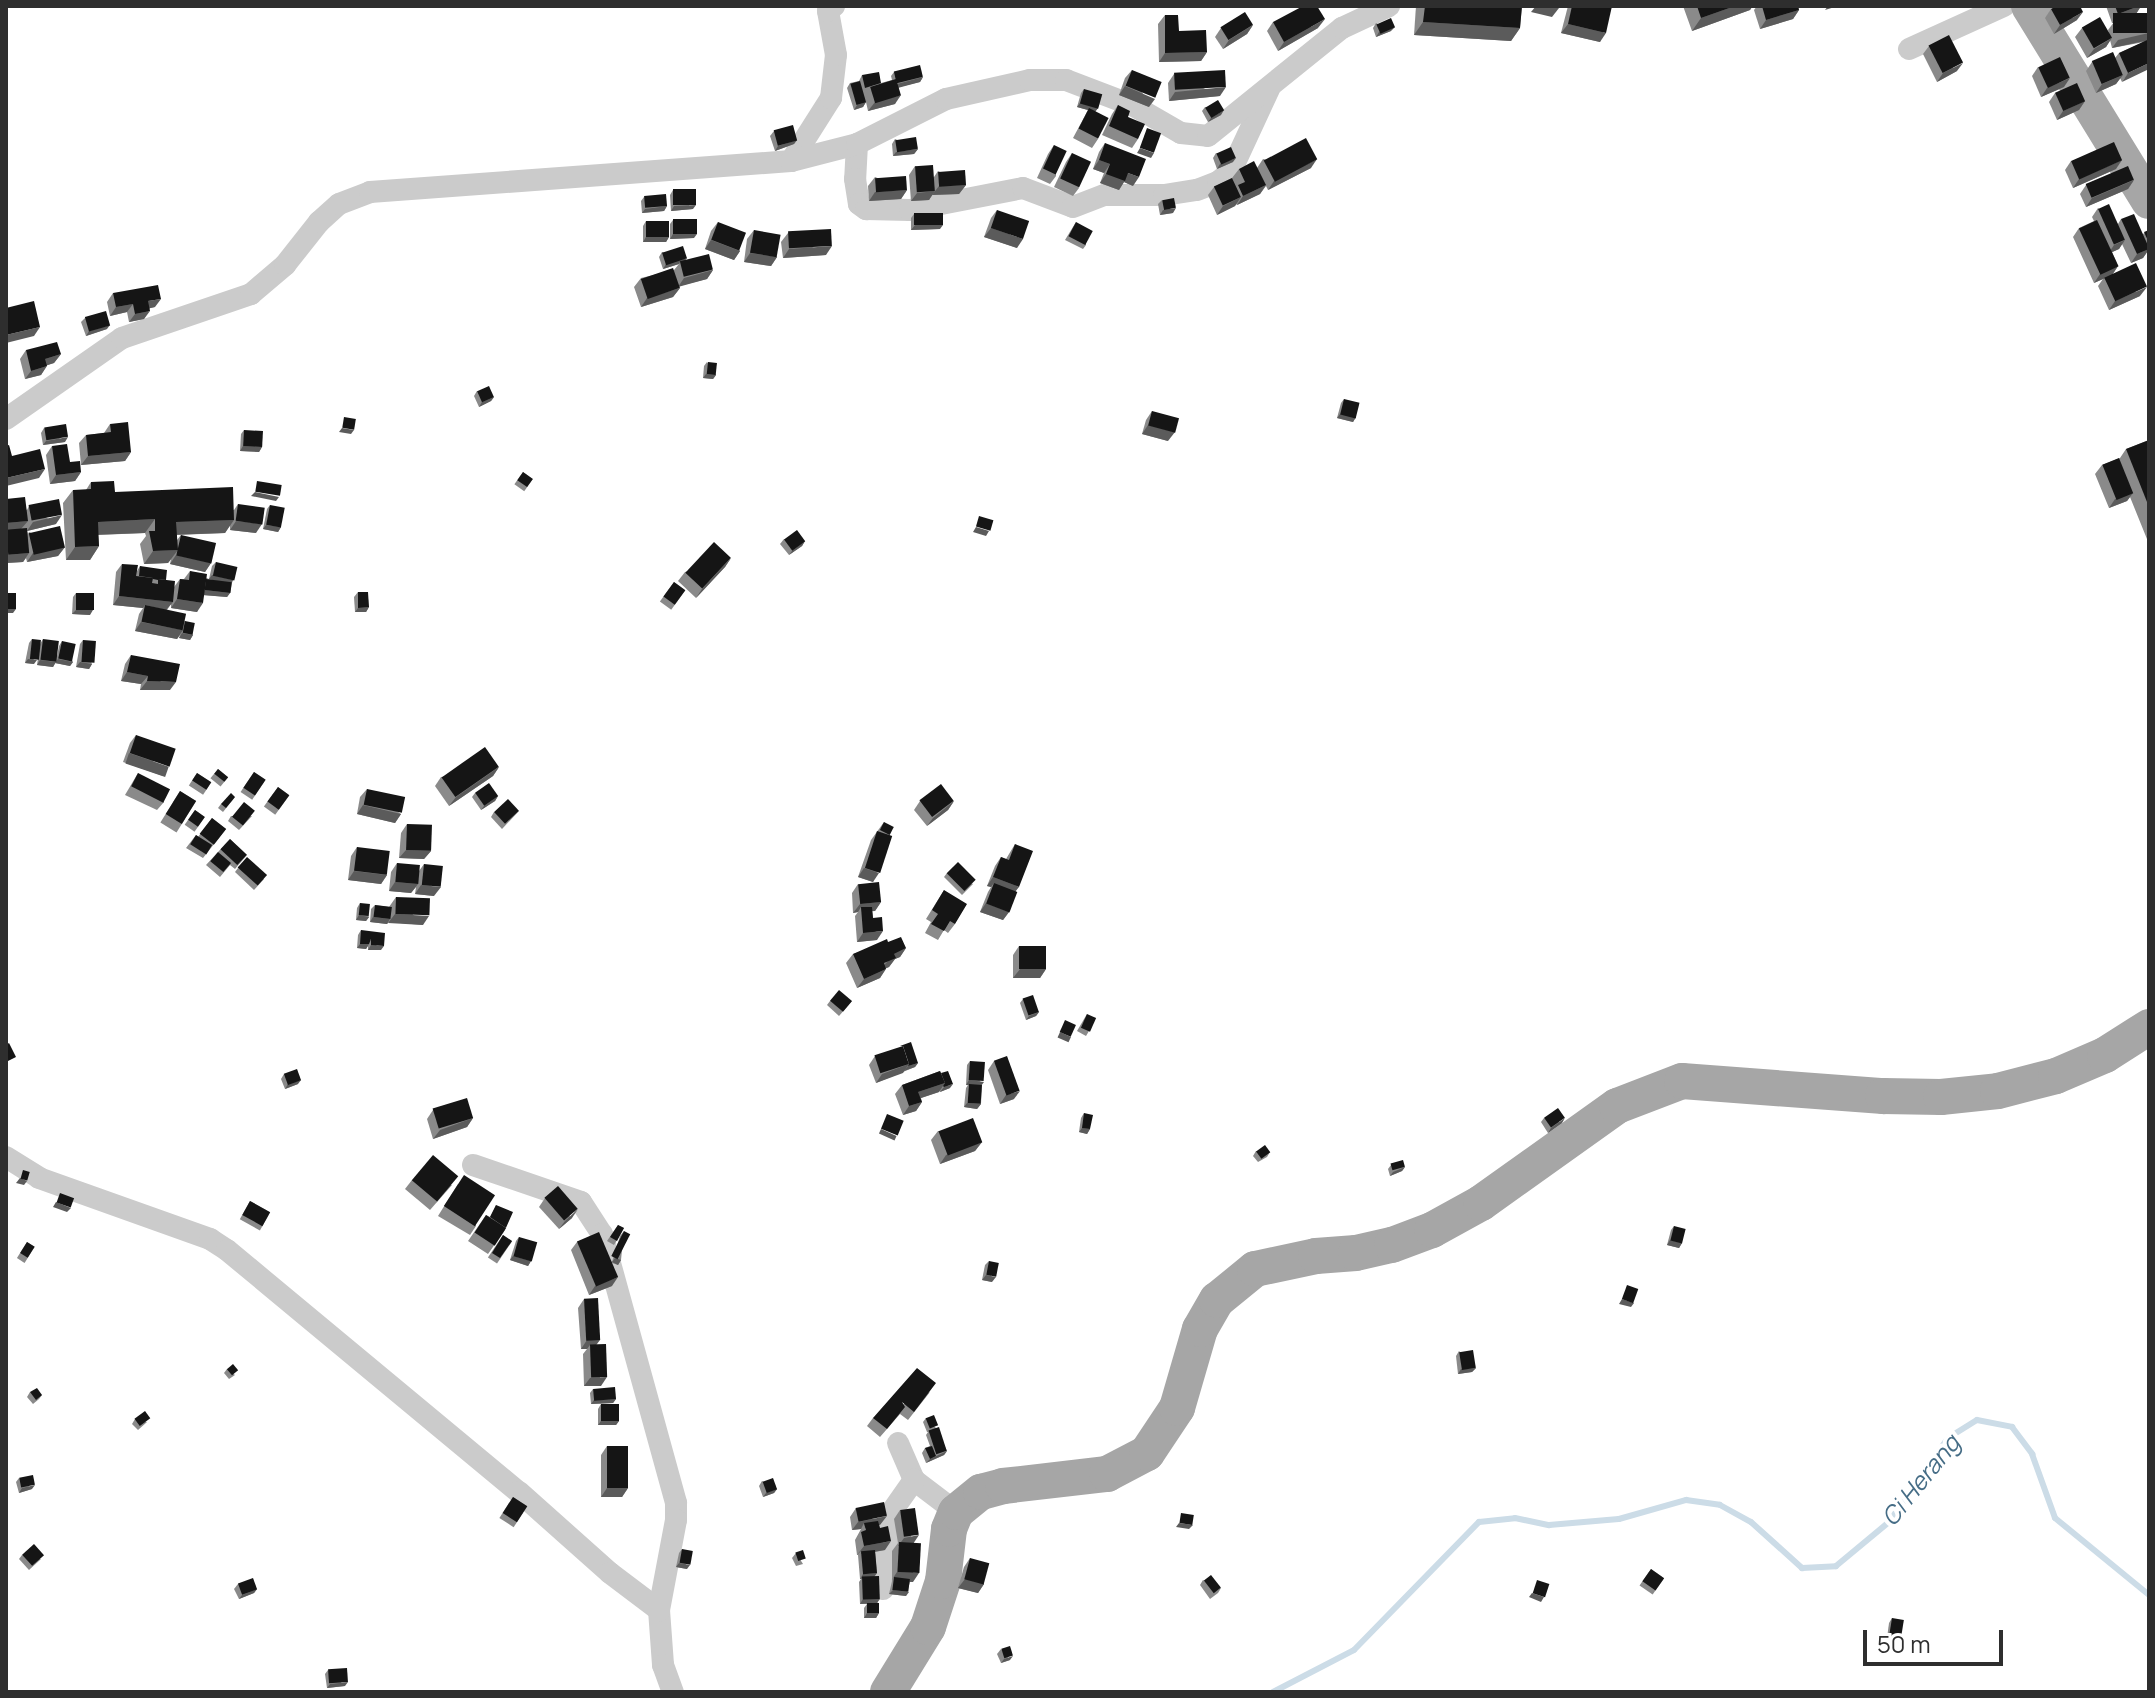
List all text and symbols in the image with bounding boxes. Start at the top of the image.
water label: Ci Herang [1875,1429,1965,1531]
scale bar [1867,1614,2007,1664]
text: 50 m [1877,1627,1931,1660]

